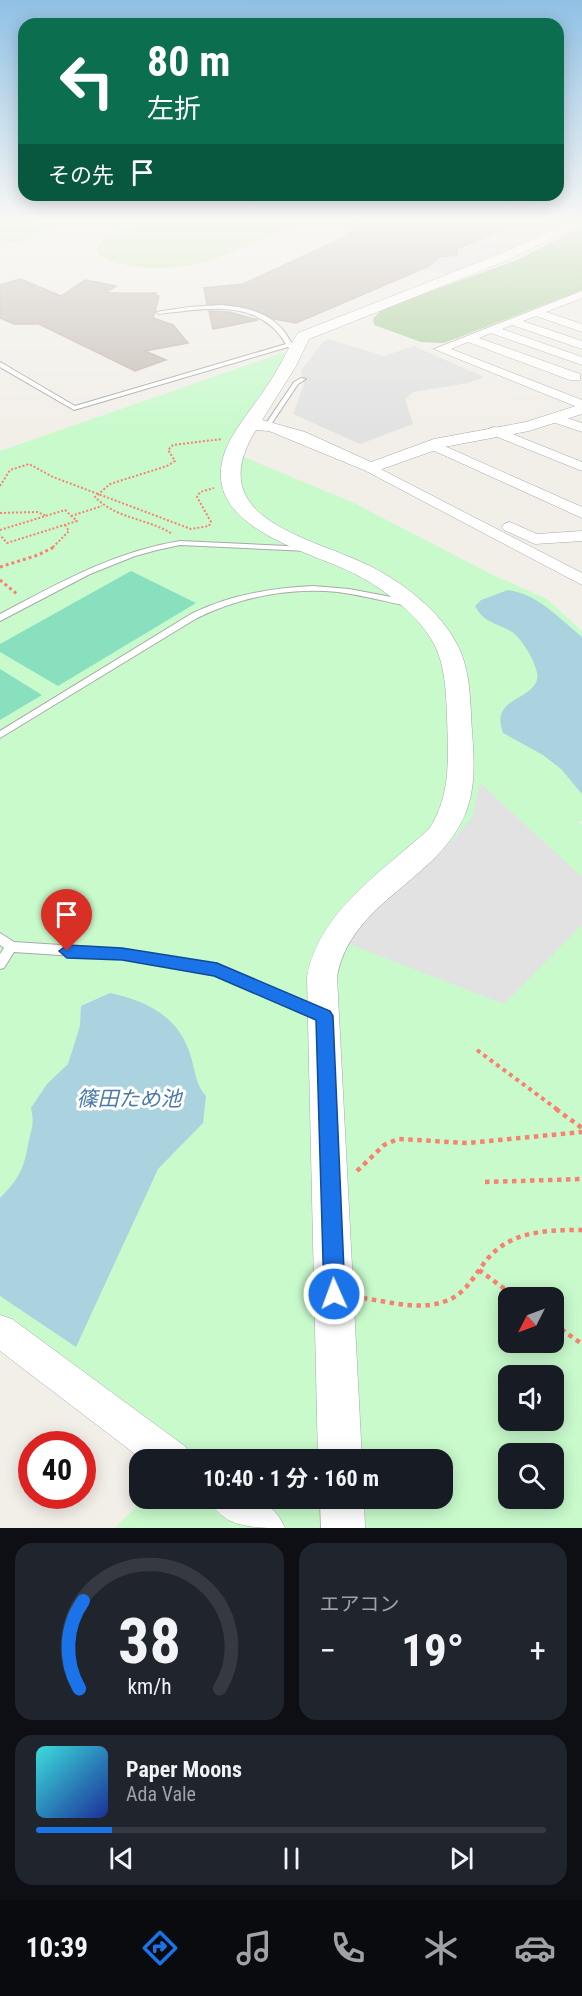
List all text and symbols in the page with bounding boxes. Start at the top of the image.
text: 80 m [147,37,230,86]
icon: left [48,42,126,120]
text: 左折 [147,93,201,125]
icon: arrive [126,156,159,189]
text: その先 [48,163,114,188]
pin [41,889,92,951]
icon: arrive [50,898,83,931]
water label: 篠田ため池 [77,1087,183,1111]
position arrow [302,1262,366,1326]
north arrow [498,1287,564,1353]
map controls [498,1287,564,1509]
button: sound [498,1365,564,1431]
speed limit sign: 40 [18,1431,96,1509]
button: search [498,1443,564,1509]
text: 10:40 · 1 分 · 160 m [203,1466,379,1491]
text: エアコン [320,1592,400,1616]
text: 38 [118,1605,181,1678]
text: 19° [401,1624,464,1677]
text: − [320,1631,336,1670]
text: + [530,1631,546,1670]
text: km/h [127,1674,171,1699]
text: Paper Moons [126,1757,242,1782]
text: Ada Vale [126,1782,196,1806]
icon: previous [105,1842,138,1875]
icon: pause [275,1842,308,1875]
icon: next [445,1842,478,1875]
icon: directions [139,1927,181,1969]
icon: music [233,1927,275,1969]
icon: phone [327,1927,369,1969]
icon: climate [420,1927,462,1969]
icon: car [514,1927,556,1969]
text: 10:39 [26,1932,88,1964]

